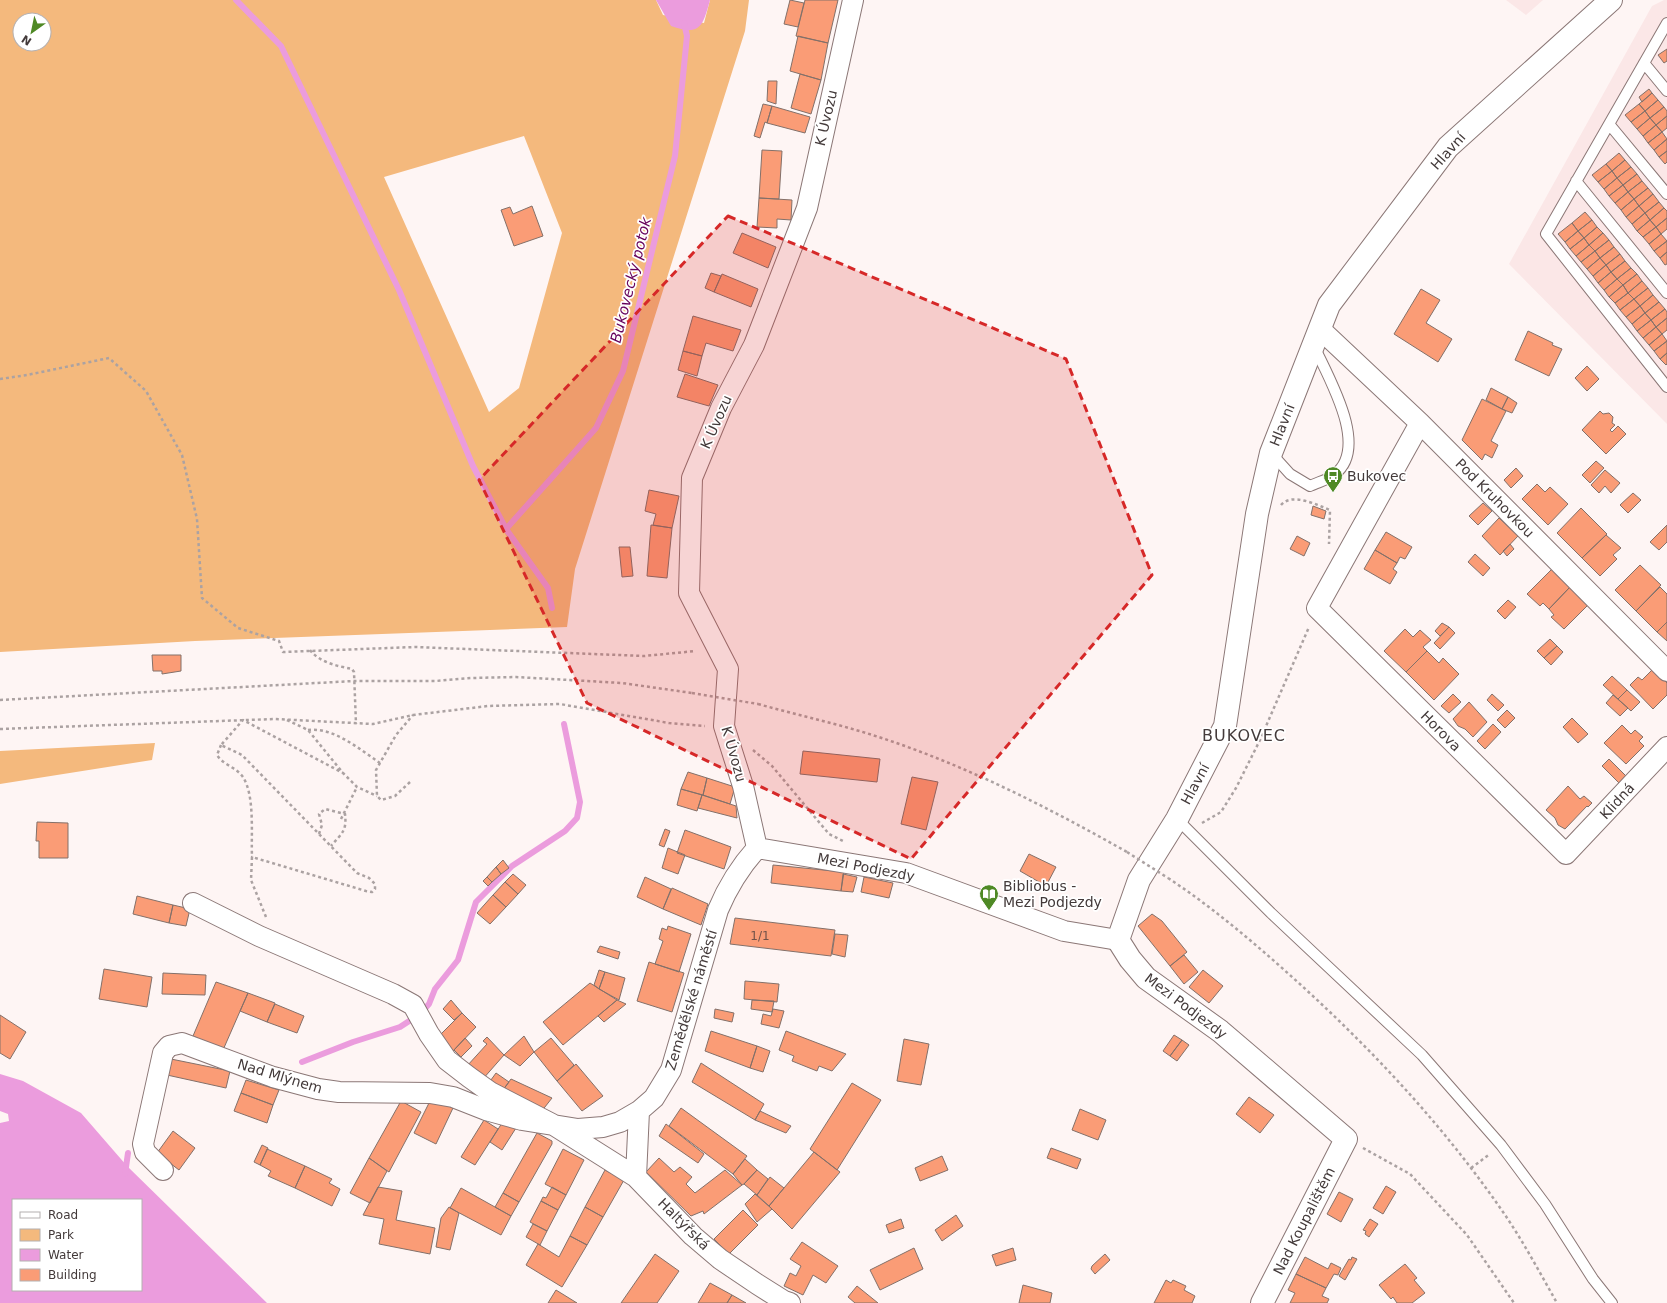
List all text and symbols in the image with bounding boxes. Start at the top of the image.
north arrow [12,12,52,52]
text: N [19,32,34,48]
street label: K Úvozu [811,88,840,148]
street label: Hlavní [1427,128,1469,173]
water label: Bukovecký potok [607,214,656,345]
street label: K Úvozu [696,392,735,451]
street label: Hlavní [1266,401,1298,448]
street label: Pod Kruhovkou [1452,455,1538,541]
bus stop icon: Bukovec [1322,465,1344,493]
place label: Bukovec [1347,468,1406,484]
street label: Horova [1418,708,1464,754]
street label: K Úvozu [718,724,751,784]
district label: BUKOVEC [1202,726,1286,745]
street label: Hlavní [1178,760,1213,807]
street label: Klidná [1596,780,1638,822]
street label: Mezi Podjezdy [816,850,916,884]
place label: Bibliobus - Mezi Podjezdy [1003,878,1102,910]
library icon: Bibliobus - Mezi Podjezdy [978,883,1000,911]
street label: Zemědělské náměstí [662,927,720,1072]
house number: 1/1 [750,929,770,943]
street label: Mezi Podjezdy [1142,970,1230,1042]
street label: Nad Mlýnem [236,1056,324,1096]
street label: Nad Koupalištěm [1270,1165,1338,1277]
street label: Haltýřská [655,1195,713,1253]
legend [12,1199,142,1291]
text: Road [48,1208,78,1222]
text: Park [48,1228,74,1242]
text: Water [48,1248,84,1262]
text: Building [48,1268,97,1282]

